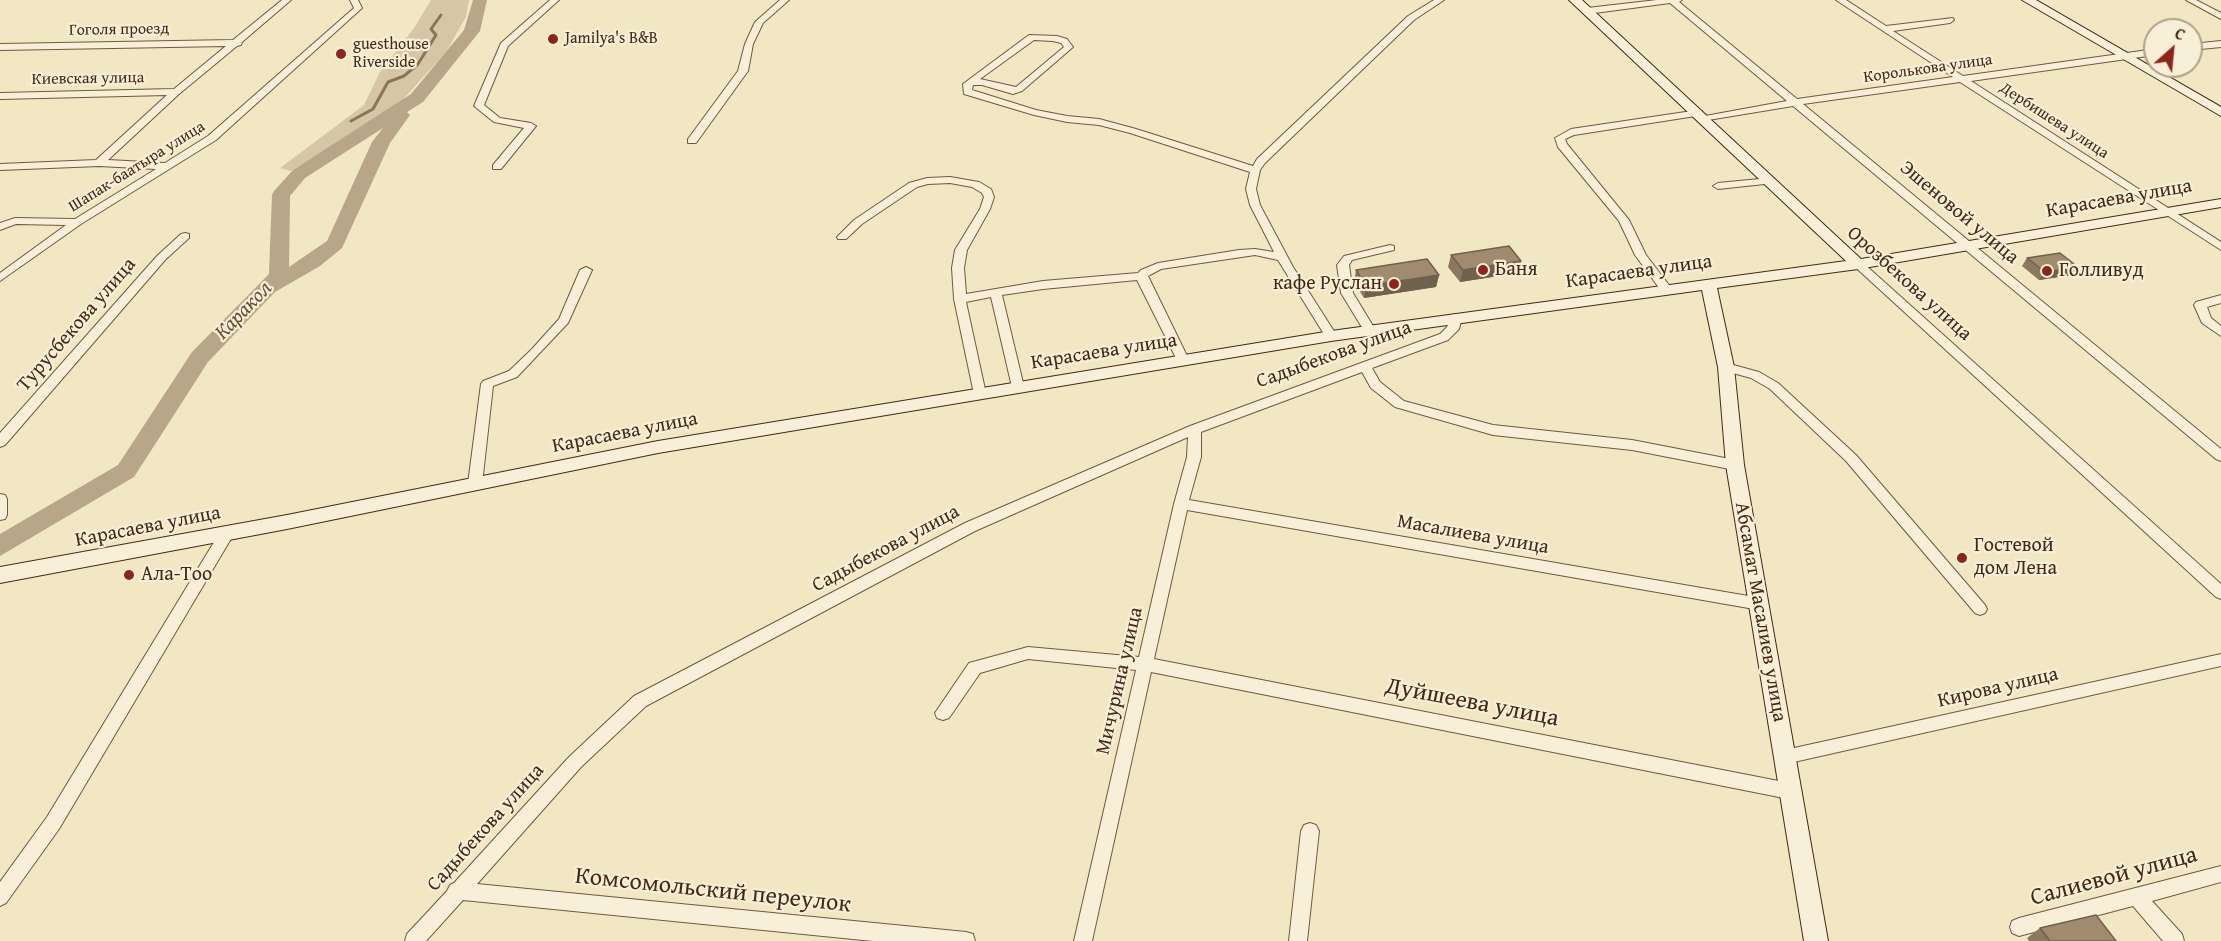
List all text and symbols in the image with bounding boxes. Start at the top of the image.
north arrow [2143,18,2203,78]
street label: Гоголя проезд [69,20,169,40]
text: С [2171,21,2190,46]
place label: Jamilya's B&B [565,29,658,49]
marker: Jamilya's B&B [546,32,560,46]
place label: guesthouse Riverside [353,35,429,73]
marker: guesthouse Riverside [334,47,348,61]
street label: Королькова улица [1862,50,1994,88]
street label: Киевская улица [32,68,144,90]
street label: Дербишева улица [1996,79,2112,163]
street label: Шапак-баатыра улица [65,117,209,217]
street label: Эшеновой улица [1895,156,2023,270]
street label: Карасаева улица [2044,174,2194,224]
street label: Орозбекова улица [1842,222,1976,346]
street label: Карасаева улица [1564,250,1714,294]
street label: Турусбекова улица [12,253,142,397]
place label: Баня [1495,258,1538,282]
place label: Голливуд [2059,259,2144,283]
marker: Баня [1476,263,1490,277]
marker: Голливуд [2040,264,2054,278]
place label: кафе Руслан [1273,272,1382,296]
water label: Каракол [210,277,278,345]
marker: кафе Руслан [1387,277,1401,291]
street label: Садыбекова улица [1253,316,1415,394]
street label: Карасаева улица [1029,329,1179,375]
street label: Карасаева улица [550,407,700,459]
street label: Садыбекова улица [808,500,964,598]
street label: Абсамат Масалиев улица [1729,500,1791,724]
street label: Карасаева улица [73,501,223,553]
street label: Масалиева улица [1395,510,1551,560]
place label: Гостевой дом Лена [1974,534,2057,581]
marker: Гостевой дом Лена [1955,551,1969,565]
place label: Ала-Тоо [141,563,212,587]
marker: Ала-Тоо [122,568,136,582]
street label: Мичурина улица [1091,605,1149,757]
street label: Кирова улица [1935,662,2061,714]
street label: Дуйшеева улица [1383,672,1561,734]
street label: Садыбекова улица [422,759,550,897]
street label: Салиевой улица [2027,841,2201,913]
street label: Комсомольский переулок [574,862,852,920]

